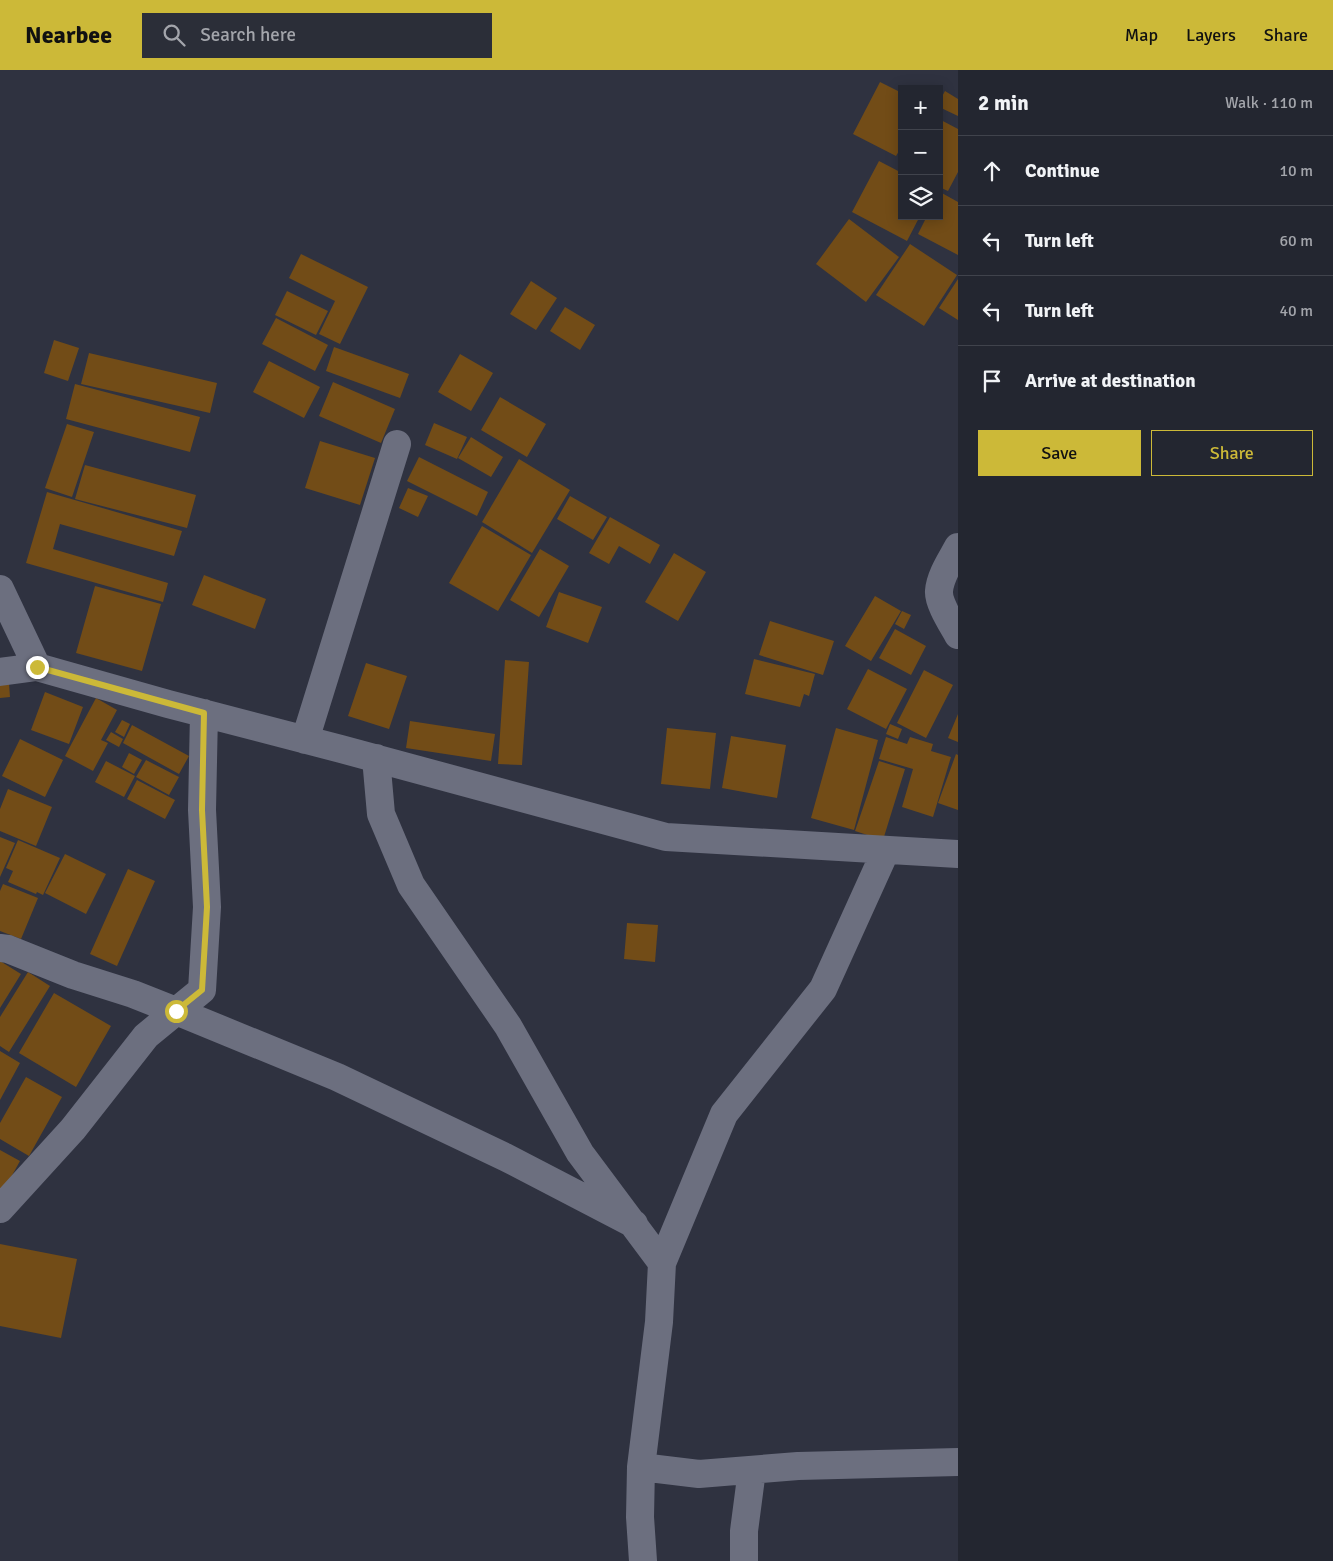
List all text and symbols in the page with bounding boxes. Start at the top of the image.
search box [142,13,492,58]
text: Nearbee [25,20,112,50]
icon: search [160,21,188,49]
text: Search here [200,23,296,47]
text: Map [1125,24,1158,46]
text: Layers [1186,24,1236,46]
text: Share [1264,24,1308,46]
map controls [898,85,943,220]
button: + [898,85,943,130]
text: 2 min [978,90,1029,116]
text: Walk · 110 m [1225,93,1313,113]
button: − [898,130,943,175]
icon: ahead [978,157,1006,185]
text: Continue [1025,159,1100,183]
text: 10 m [1279,161,1313,181]
button: layers [898,175,943,220]
icon: left [978,227,1006,255]
text: Turn left [1025,229,1094,253]
text: 60 m [1279,231,1313,251]
icon: left [978,297,1006,325]
text: Turn left [1025,299,1094,323]
text: 40 m [1279,301,1313,321]
icon: arrive [978,367,1006,395]
text: Arrive at destination [1025,369,1196,393]
button: Save [978,430,1141,476]
button: Share [1151,430,1313,476]
route end [26,656,49,679]
route start [165,1000,188,1023]

